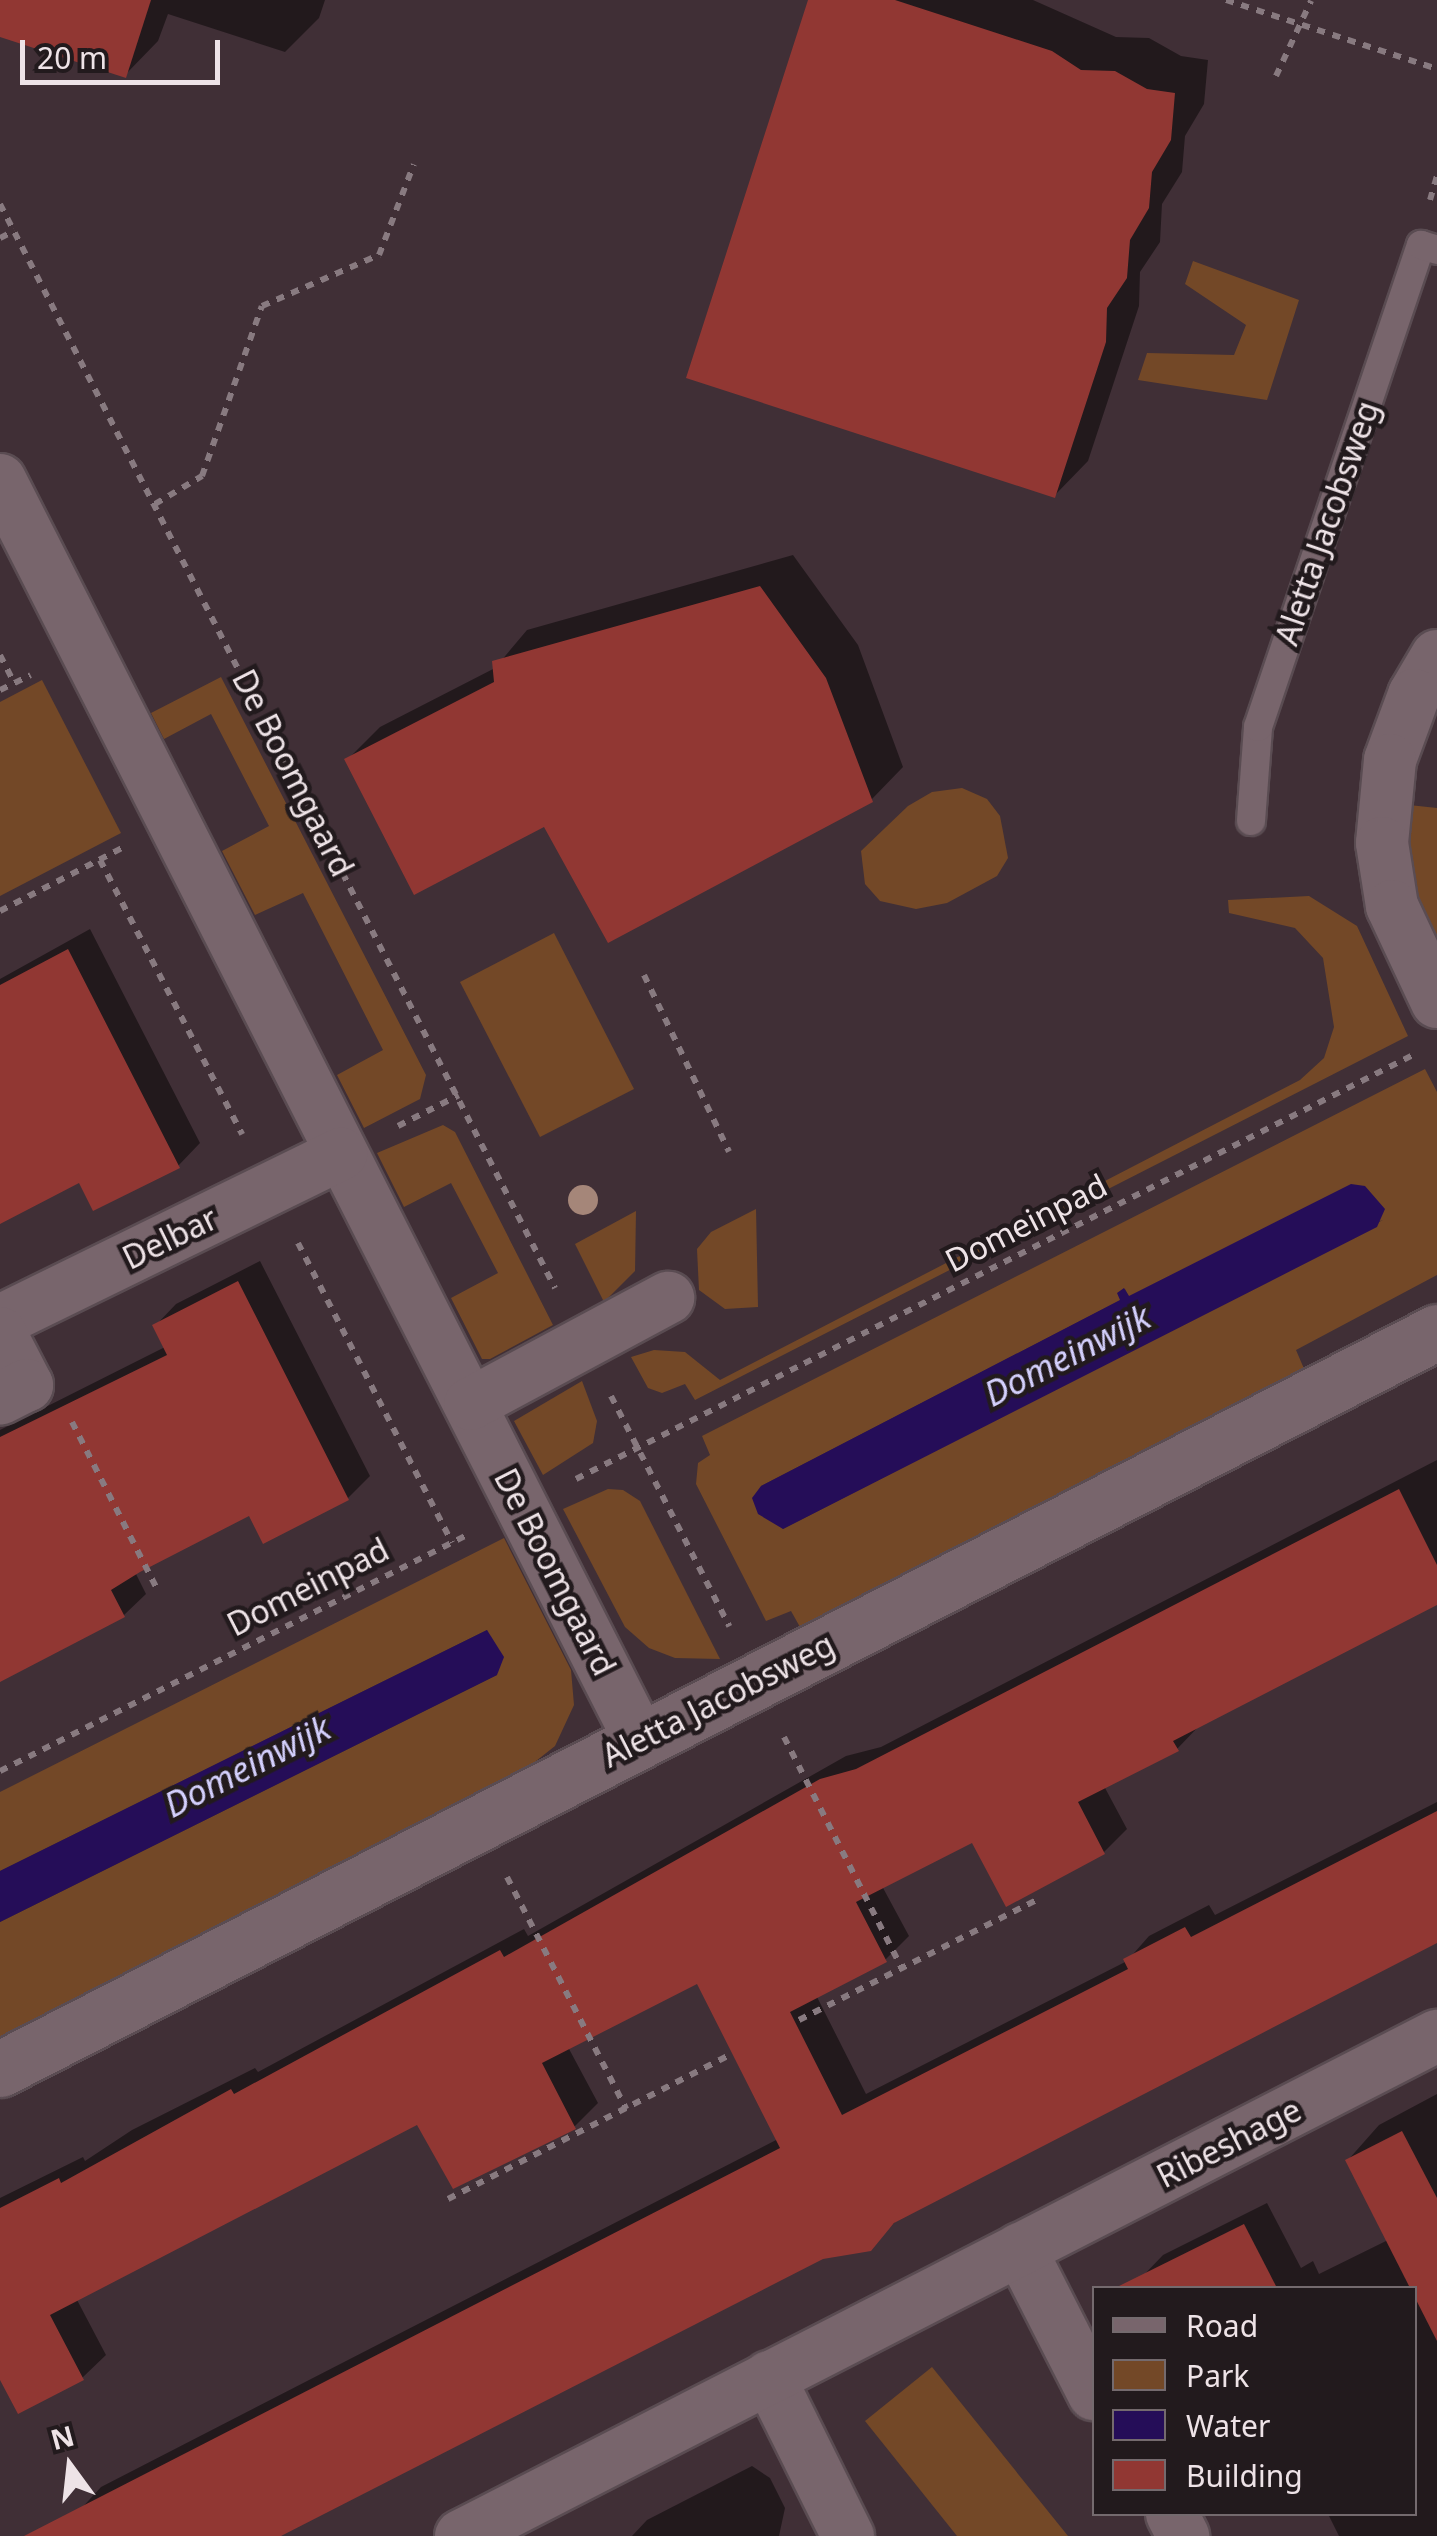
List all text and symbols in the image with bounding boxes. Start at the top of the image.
scale bar [25,20,225,82]
text: 20 m [37,37,107,78]
street label: Aletta Jacobsweg [1267,396,1387,650]
street label: De Boomgaard [224,663,362,883]
street label: Domeinpad [939,1166,1113,1280]
street label: Delbar [116,1199,224,1277]
water label: Domeinwijk [977,1295,1157,1415]
street label: De Boomgaard [486,1462,624,1682]
street label: Domeinpad [221,1530,395,1644]
street label: Aletta Jacobsweg [595,1625,841,1775]
water label: Domeinwijk [157,1706,337,1826]
street label: Ribeshage [1150,2090,1308,2196]
legend [1092,2286,1417,2516]
text: Road [1186,2305,1258,2346]
text: Park [1186,2355,1249,2396]
text: Water [1186,2405,1270,2446]
north arrow [20,2416,120,2516]
text: N [46,2416,78,2458]
text: Building [1186,2455,1303,2496]

